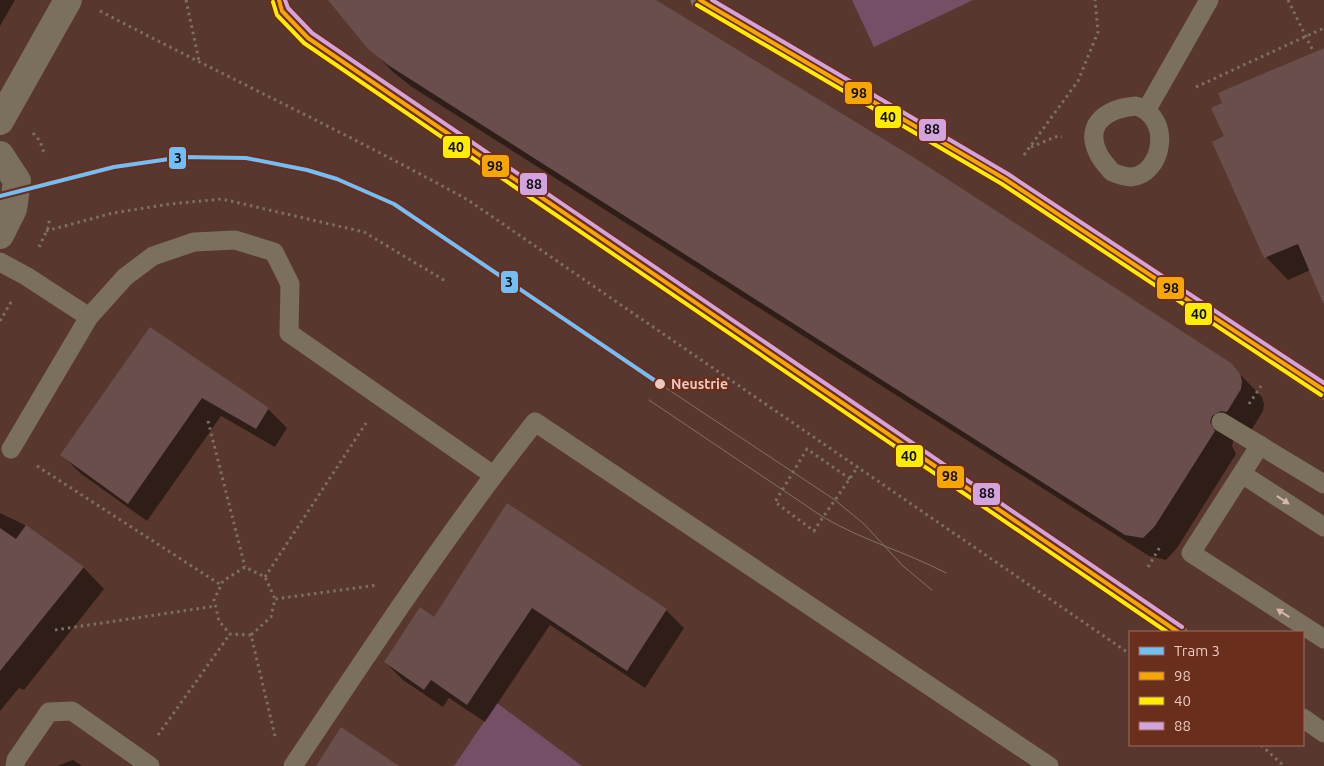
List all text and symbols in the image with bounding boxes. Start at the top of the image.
line badge: 98 [844,81,873,105]
text: 98 [851,85,867,101]
line badge: 40 [874,105,902,129]
text: 40 [880,109,896,125]
line badge: 88 [918,118,947,142]
text: 88 [924,121,940,137]
line badge: 40 [442,135,471,159]
text: 40 [448,139,464,155]
line badge: 3 [168,146,187,170]
text: 3 [174,150,182,166]
line badge: 98 [481,154,510,178]
text: 98 [487,158,503,174]
line badge: 88 [519,172,548,196]
text: 88 [526,176,542,192]
line badge: 3 [500,270,519,294]
text: 3 [505,274,513,290]
line badge: 98 [1156,276,1185,300]
text: 98 [1163,280,1179,296]
line badge: 40 [1184,302,1213,326]
text: 40 [1191,306,1207,322]
place label: Neustrie [671,376,728,392]
marker: Neustrie [653,377,667,391]
line badge: 40 [895,444,924,468]
text: 40 [901,448,917,464]
line badge: 98 [936,465,965,489]
text: 98 [942,468,958,484]
line badge: 88 [972,482,1001,506]
text: 88 [979,485,995,501]
one-way arrow [1276,496,1290,505]
one-way arrow [1276,608,1290,617]
legend [1129,631,1304,746]
text: Tram 3 [1174,642,1220,659]
text: 98 [1174,667,1191,684]
text: 40 [1174,692,1191,709]
text: 88 [1174,717,1191,734]

